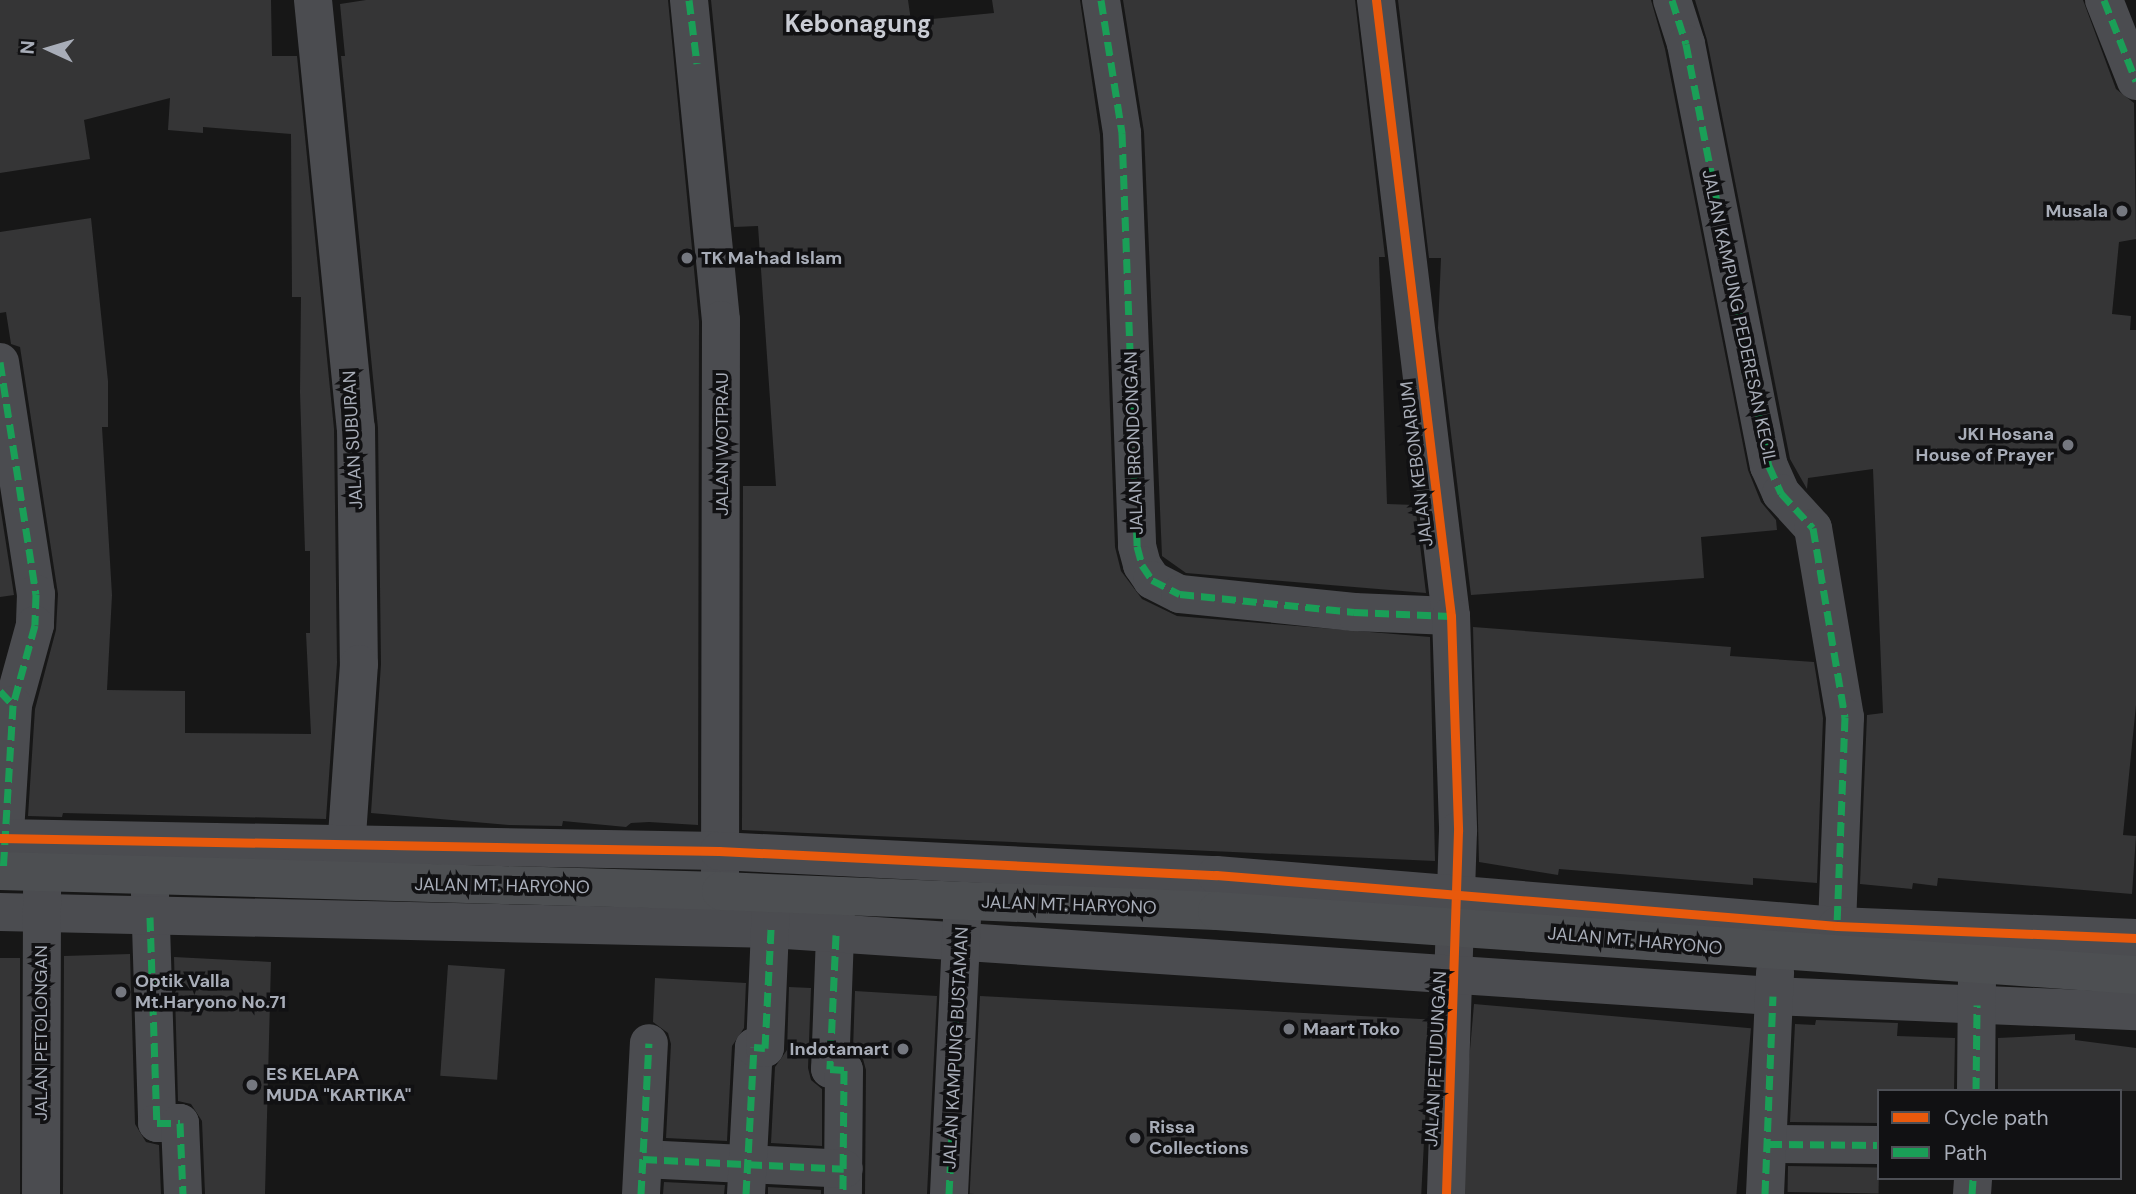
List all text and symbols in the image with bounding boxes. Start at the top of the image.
district label: Kebonagung [785,10,931,38]
north arrow [14,14,84,84]
text: N [15,40,41,55]
street label: JALAN KAMPUNG PEDERESAN KECIL [1697,168,1781,466]
place label: Musala [2045,200,2108,222]
marker: Musala [2114,203,2130,219]
place label: TK Ma'had Islam [701,247,842,269]
marker: TK Ma'had Islam [679,250,695,266]
street label: JALAN BRONDONGAN [1120,351,1148,535]
street label: JALAN SUBURAN [339,370,367,510]
street label: JALAN WOTPRAU [711,372,733,516]
street label: JALAN KEBONARUM [1396,380,1438,548]
place label: JKI Hosana House of Prayer [1916,424,2054,466]
marker: JKI Hosana House of Prayer [2060,437,2076,453]
street label: JALAN MT. HARYONO [414,874,590,898]
street label: JALAN MT. HARYONO [981,891,1157,919]
street label: JALAN MT. HARYONO [1547,923,1723,959]
street label: JALAN KAMPUNG BUSTAMAN [939,926,973,1170]
street label: JALAN PETOLONGAN [30,945,52,1121]
street label: JALAN PETUDUNGAN [1421,970,1451,1148]
place label: Optik Valla Mt.Haryono No.71 [135,971,286,1014]
marker: Optik Valla Mt.Haryono No.71 [113,984,129,1000]
place label: Maart Toko [1303,1018,1400,1040]
marker: Maart Toko [1281,1021,1297,1037]
place label: Indotamart [790,1038,889,1060]
marker: Indotamart [895,1041,911,1057]
place label: ES KELAPA MUDA "KARTIKA" [266,1064,411,1106]
marker: ES KELAPA MUDA "KARTIKA" [244,1077,260,1093]
legend [1877,1089,2122,1180]
text: Cycle path [1944,1104,2049,1132]
place label: Rissa Collections [1149,1117,1249,1160]
marker: Rissa Collections [1127,1130,1143,1146]
text: Path [1944,1139,1987,1167]

